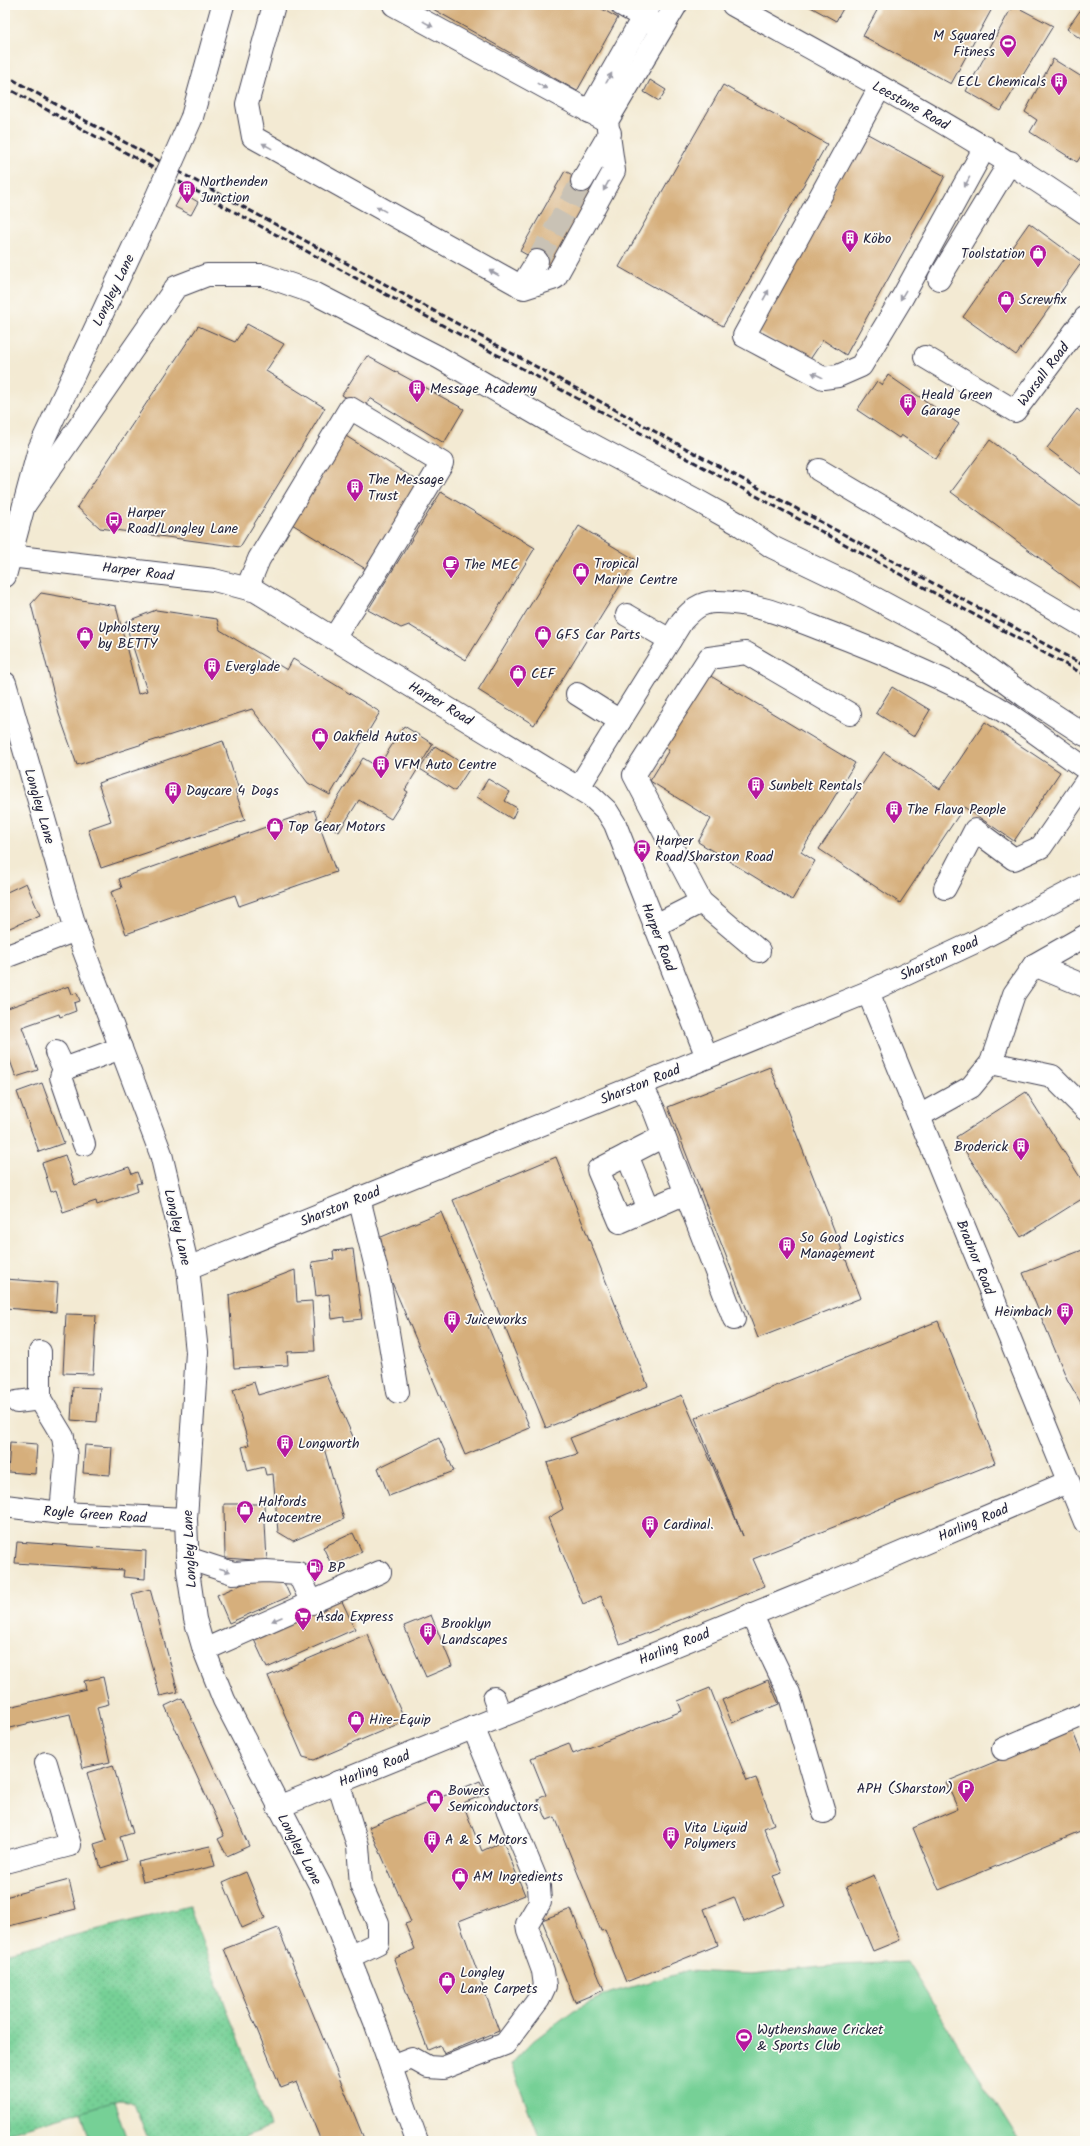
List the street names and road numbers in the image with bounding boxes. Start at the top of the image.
street label: Leestone Road [868,76,954,137]
street label: Longley Lane [87,250,141,330]
street label: Warsall Road [1012,337,1076,411]
street label: Harper Road [101,557,176,587]
street label: Harper Road [404,676,478,732]
street label: Longley Lane [18,766,61,847]
street label: Harper Road [635,900,682,976]
street label: Sharston Road [896,931,984,987]
street label: Sharston Road [597,1058,685,1111]
street label: Sharston Road [297,1180,385,1233]
street label: Longley Lane [158,1187,197,1268]
street label: Bradnor Road [950,1217,1000,1299]
street label: Harling Road [935,1498,1013,1548]
street label: Royle Green Road [43,1500,148,1530]
street label: Longley Lane [177,1509,203,1588]
street label: Harling Road [635,1622,714,1671]
street label: Harling Road [335,1744,414,1793]
street label: Longley Lane [271,1810,327,1890]

